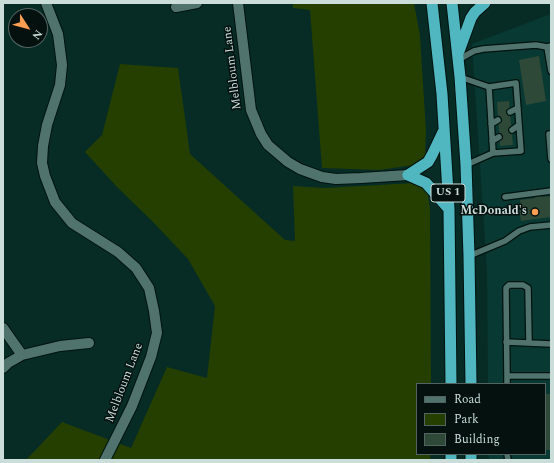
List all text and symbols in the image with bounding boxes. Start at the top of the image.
north arrow [8,8,48,48]
text: N [28,26,47,43]
street label: Melbloum Lane [221,26,245,110]
road number: US 1 [431,184,465,202]
place label: McDonald's [460,205,527,219]
marker: McDonald's [530,207,540,217]
street label: Melbloum Lane [103,341,147,425]
legend [416,383,546,455]
text: Road [454,390,481,409]
text: Park [454,410,479,429]
text: Building [454,430,500,449]

